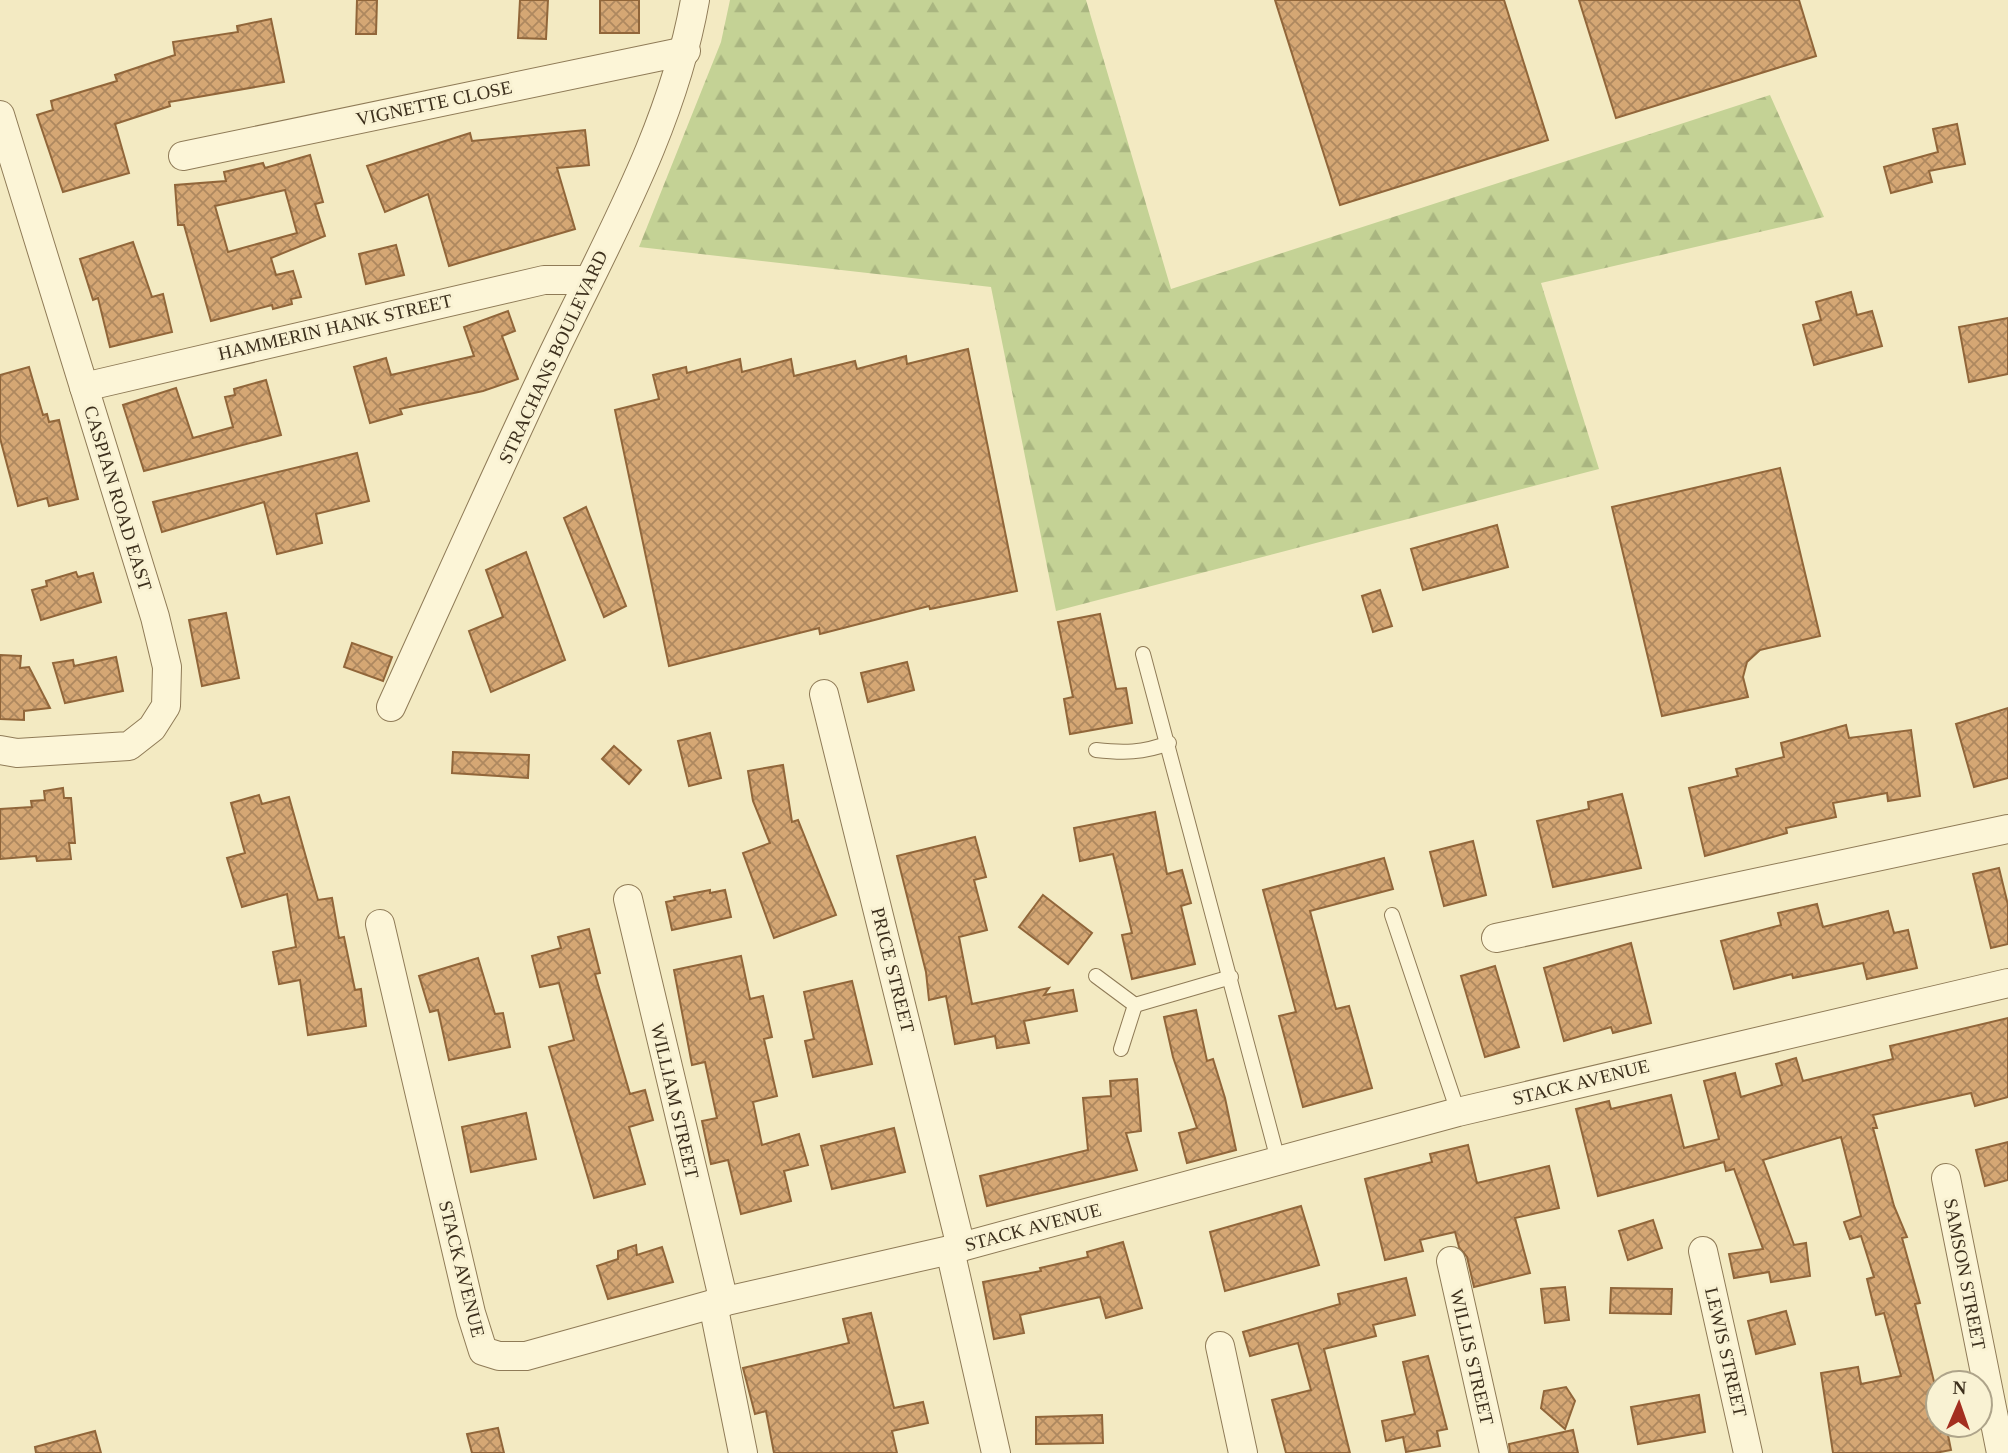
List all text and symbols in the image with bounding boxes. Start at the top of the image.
street label: VIGNETTE CLOSE [354,76,514,130]
street label: STRACHANS BOULEVARD [494,247,612,467]
street label: HAMMERIN HANK STREET [216,290,454,364]
street label: CASPIAN ROAD EAST [80,403,156,593]
street label: PRICE STREET [867,905,919,1035]
street label: WILLIAM STREET [647,1021,703,1181]
street label: STACK AVENUE [1510,1055,1652,1109]
street label: SAMSON STREET [1940,1197,1990,1352]
street label: STACK AVENUE [435,1198,489,1340]
street label: STACK AVENUE [963,1199,1103,1255]
street label: LEWIS STREET [1701,1285,1751,1419]
street label: WILLIS STREET [1446,1287,1498,1427]
north arrow [1924,1369,1994,1439]
text: N [1952,1377,1967,1398]

